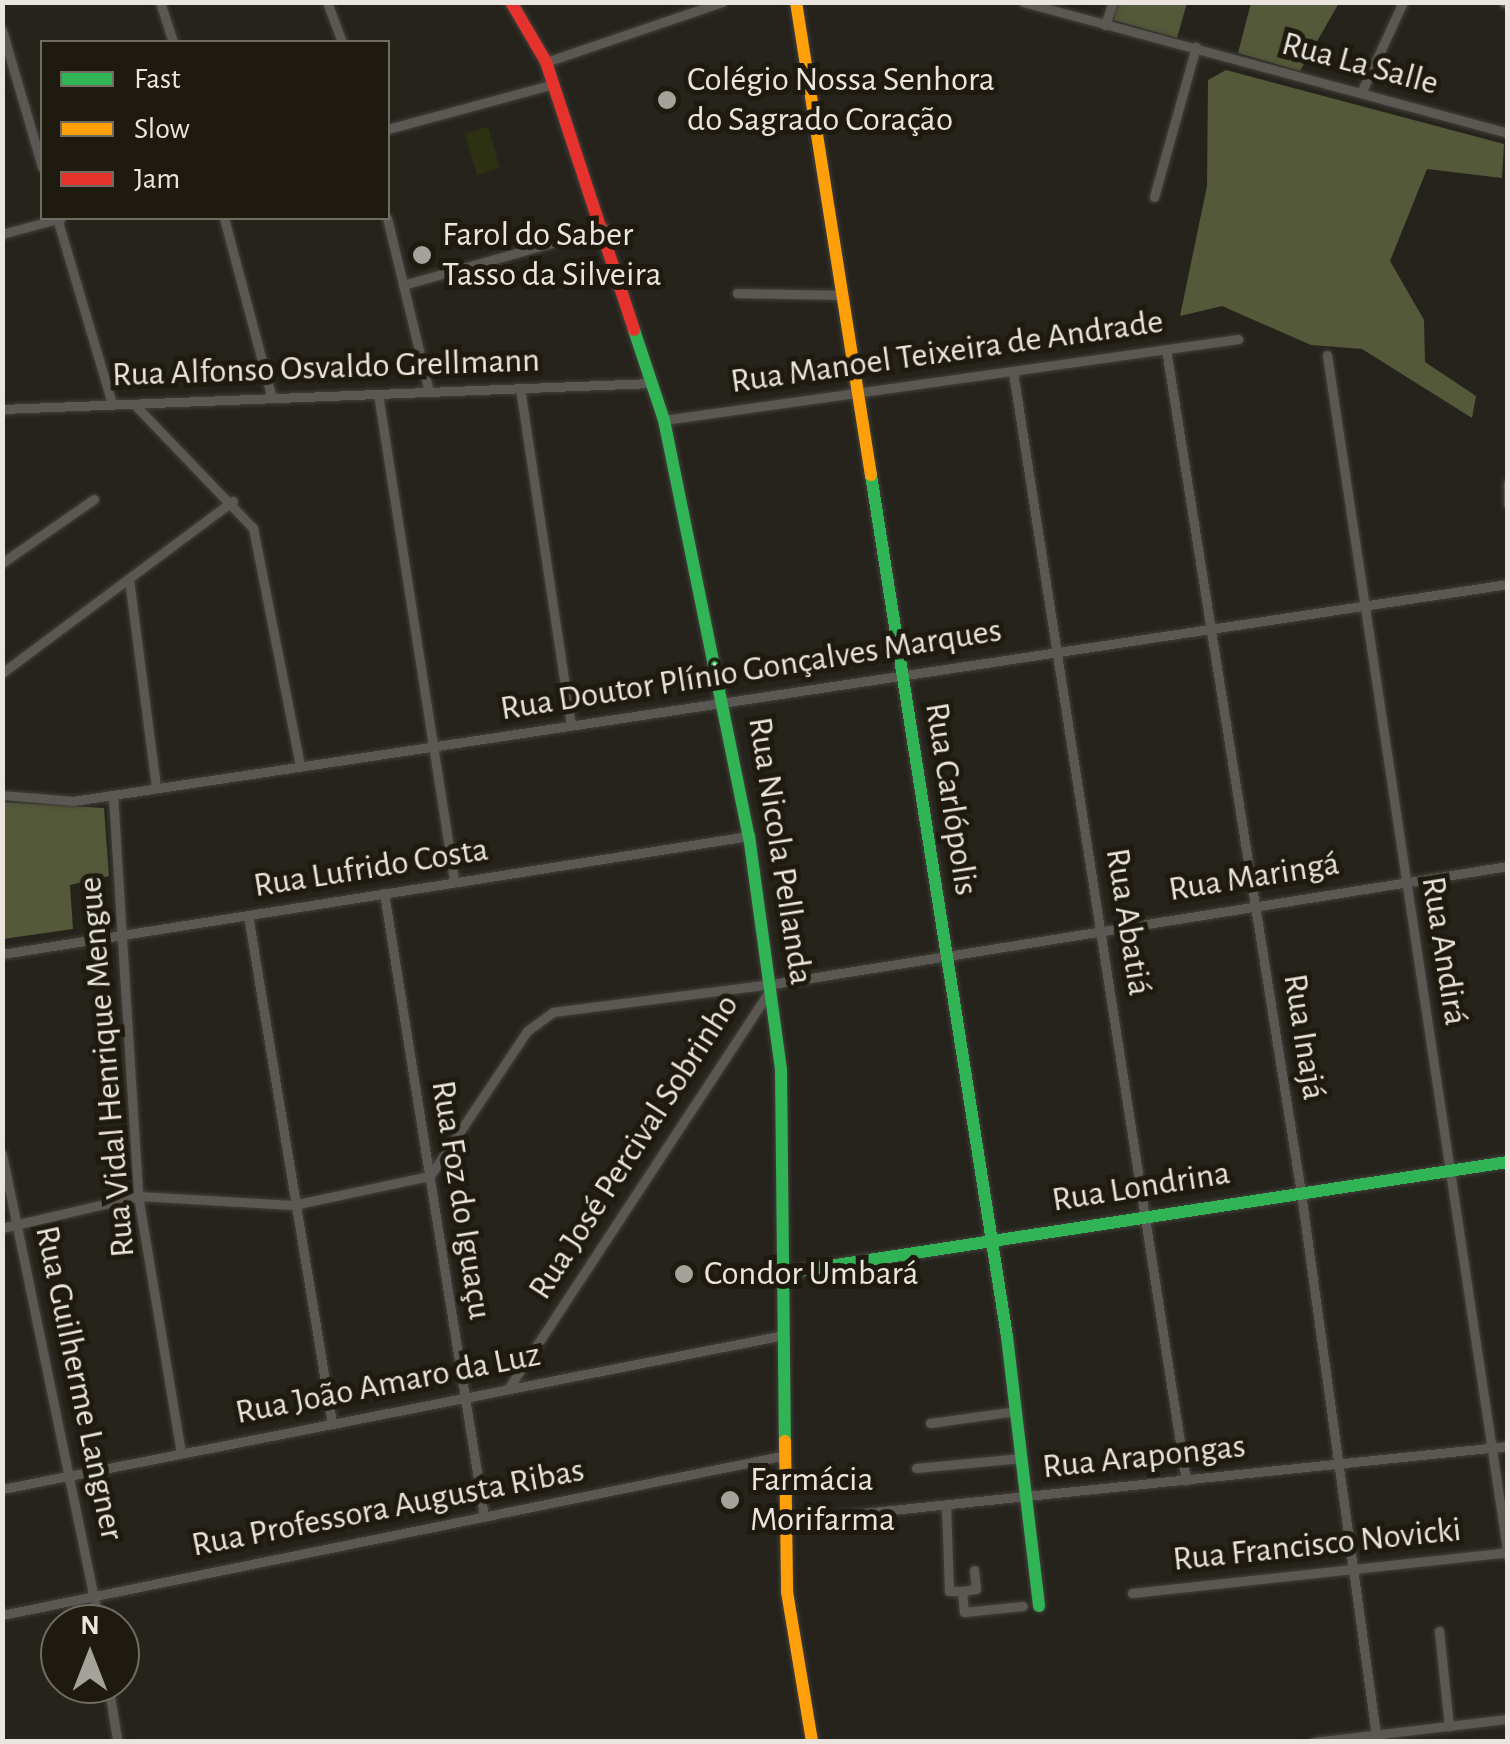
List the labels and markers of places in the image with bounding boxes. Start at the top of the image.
place label: Colégio Nossa Senhora do Sagrado Coração [687,59,995,141]
marker: Colégio Nossa Senhora do Sagrado Coração [656,89,678,111]
place label: Farol do Saber Tasso da Silveira [442,214,662,296]
marker: Farol do Saber Tasso da Silveira [411,244,433,266]
place label: Condor Umbará [704,1253,919,1295]
marker: Condor Umbará [673,1263,695,1285]
place label: Farmácia Morifarma [750,1459,895,1541]
marker: Farmácia Morifarma [719,1489,741,1511]

